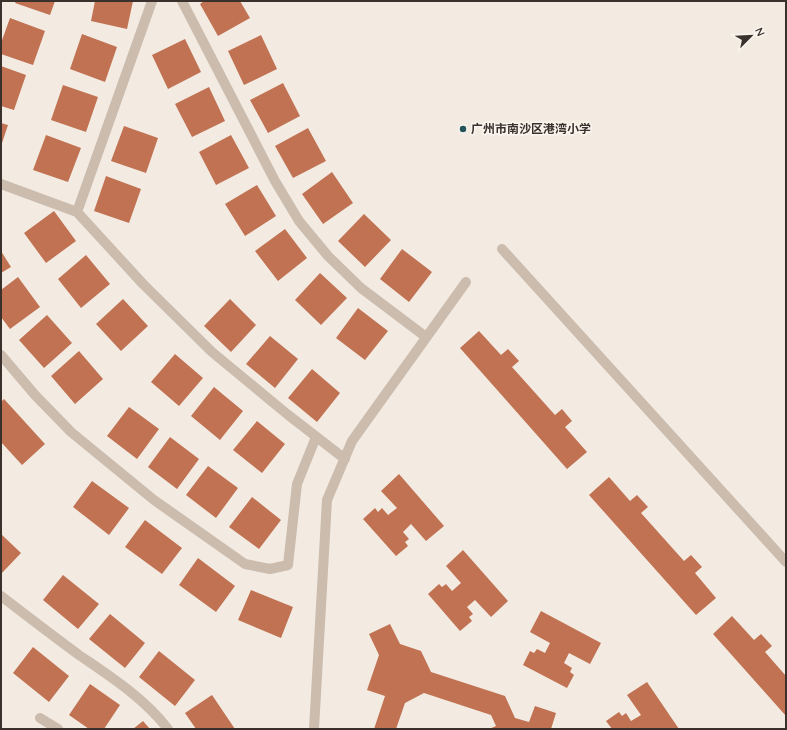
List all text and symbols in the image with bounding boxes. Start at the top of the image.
north arrow [731,16,771,56]
text: N [752,25,768,38]
place label: 广州市南沙区港湾小学 [471,121,591,136]
marker: 广州市南沙区港湾小学 [458,124,468,134]

